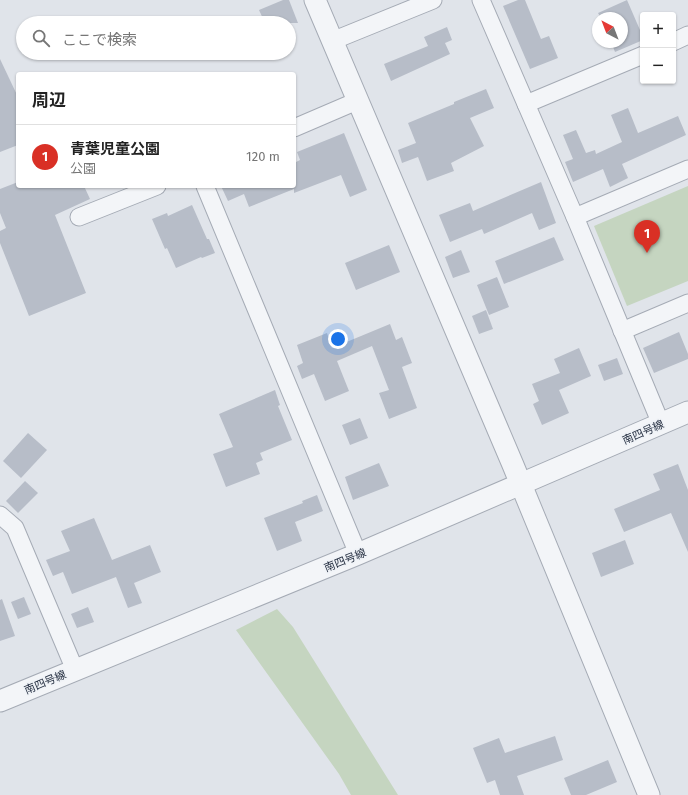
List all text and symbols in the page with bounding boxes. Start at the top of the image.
north arrow [592,12,628,48]
map controls [640,12,676,84]
button: + [640,12,676,48]
search box [16,16,296,60]
icon: search [30,27,52,49]
text: ここで検索 [62,31,137,49]
button: − [640,48,676,84]
text: 周辺 [32,90,66,111]
text: 青葉児童公園 [70,140,160,158]
text: 1 [42,149,48,164]
text: 120 m [246,149,280,164]
text: 公園 [70,161,96,176]
pin: 1 [634,220,660,253]
your location [328,329,348,349]
street label: 南四号線 [620,418,666,447]
street label: 南四号線 [322,546,368,575]
street label: 南四号線 [22,668,68,697]

